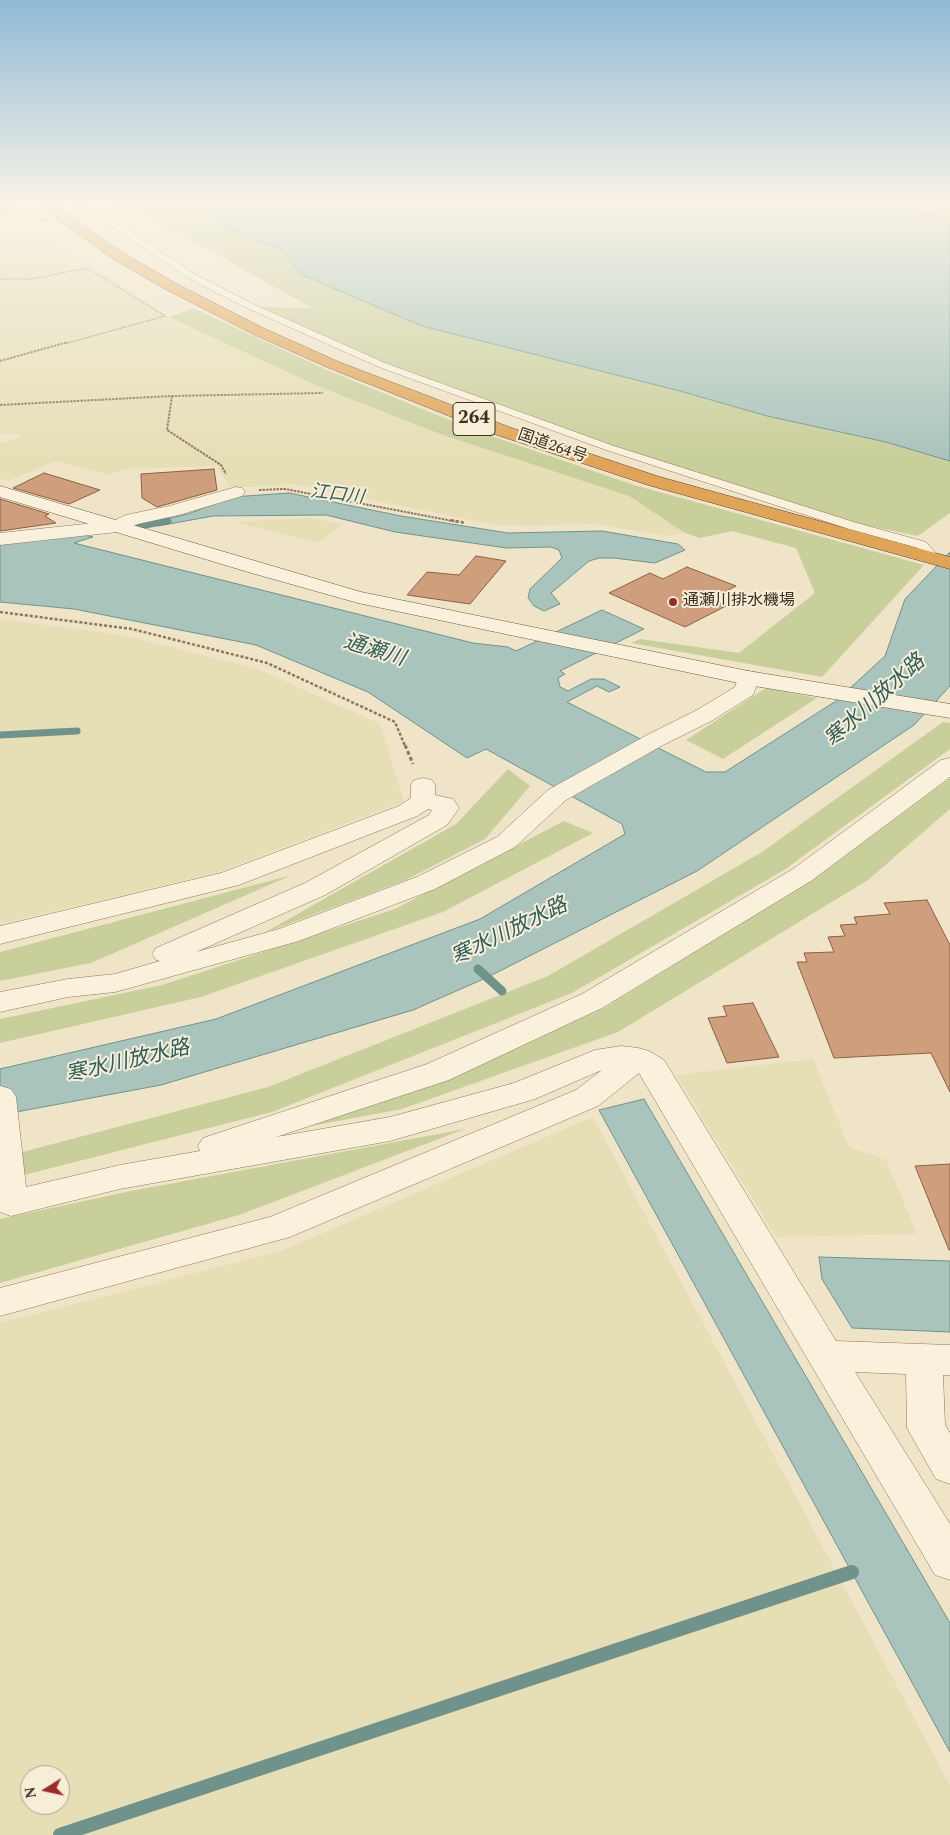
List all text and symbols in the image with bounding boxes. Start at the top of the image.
road number: 264 [453,402,495,436]
street label: 国道264号 [515,426,589,468]
water label: 江口川 [309,482,365,510]
place label: 通瀬川排水機場 [683,592,795,612]
marker: 通瀬川排水機場 [667,596,679,608]
water label: 通瀬川 [340,631,408,673]
water label: 寒水川放水路 [821,650,931,754]
water label: 寒水川放水路 [448,894,572,972]
water label: 寒水川放水路 [64,1037,192,1089]
north arrow [20,1765,70,1815]
text: N [19,1785,42,1800]

